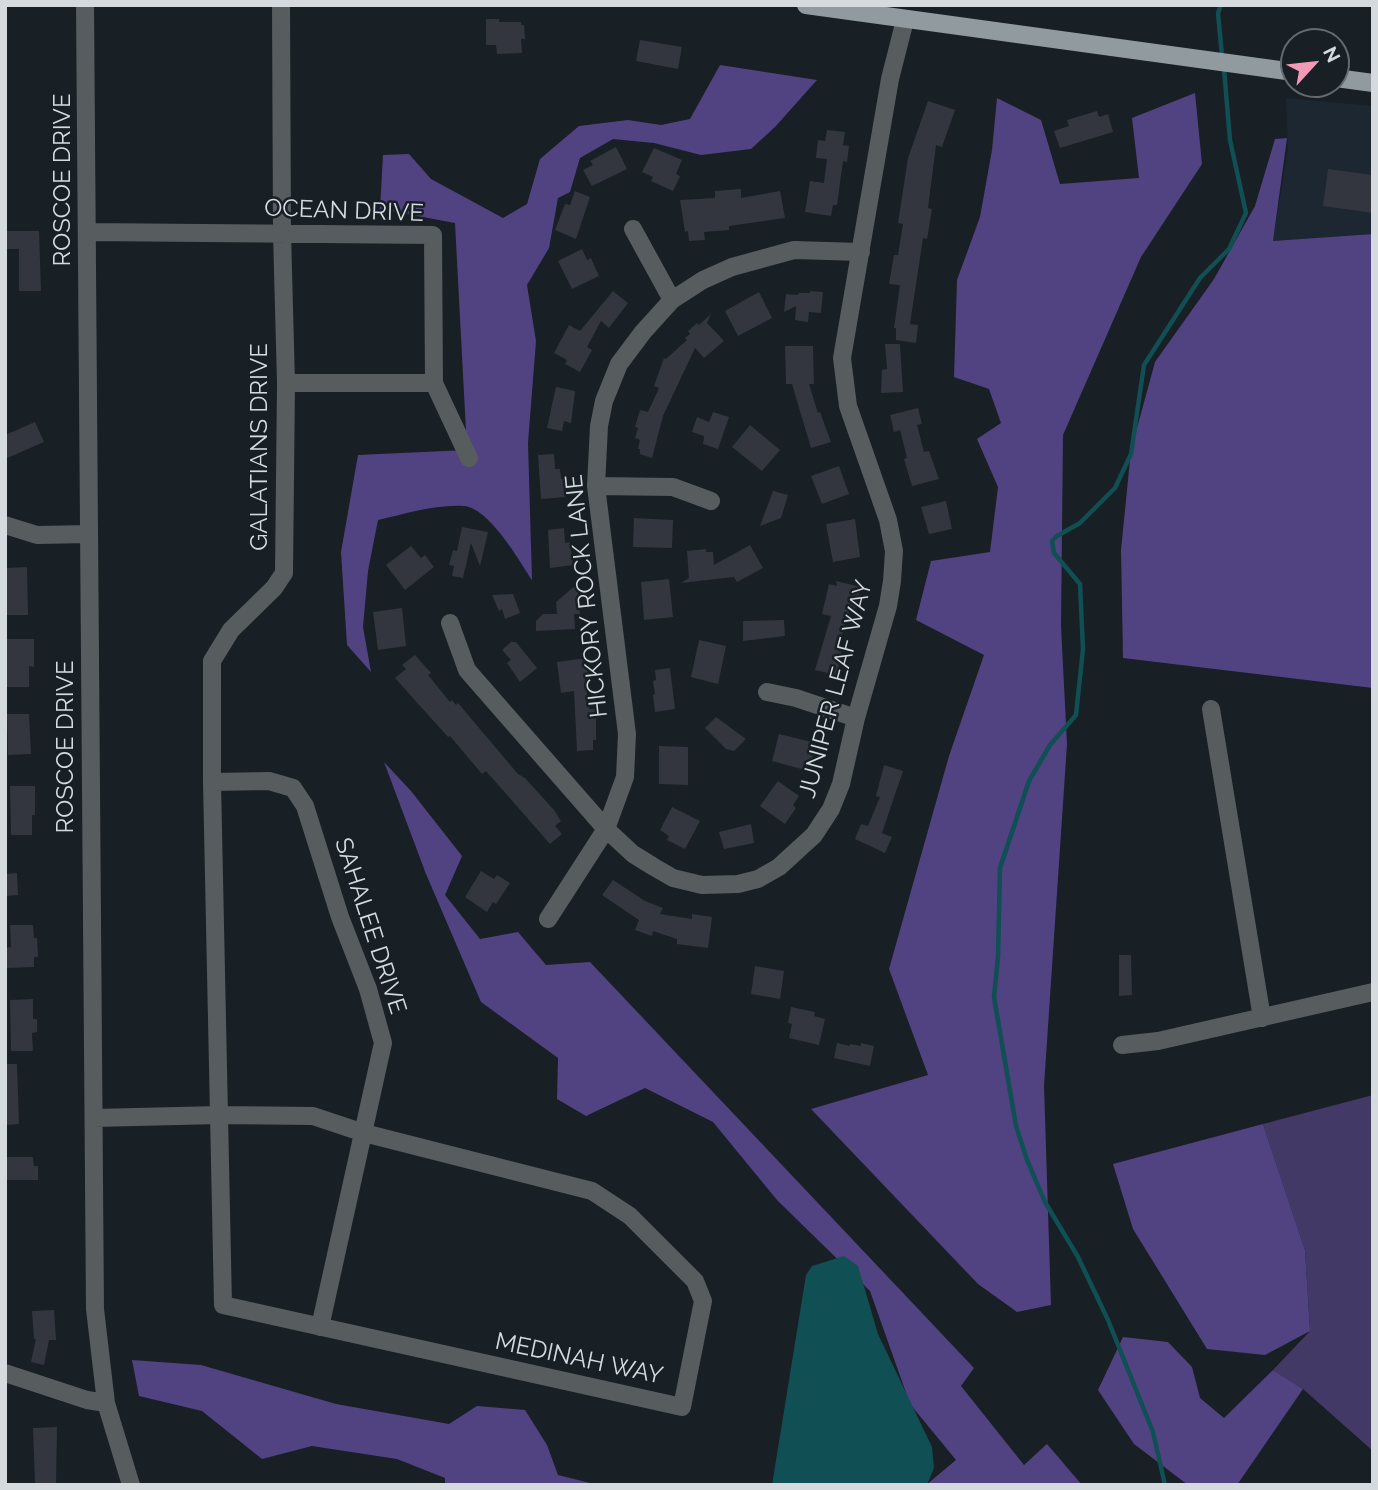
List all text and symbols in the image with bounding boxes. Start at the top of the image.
north arrow [1280,28,1350,98]
text: N [1319,43,1345,66]
street label: ROSCOE DRIVE [49,94,77,266]
street label: OCEAN DRIVE [264,194,424,228]
street label: GALATIANS DRIVE [246,343,274,551]
street label: HICKORY ROCK LANE [560,473,614,719]
street label: JUNIPER LEAF WAY [793,577,879,801]
street label: ROSCOE DRIVE [52,661,80,833]
street label: SAHALEE DRIVE [328,834,412,1018]
street label: MEDINAH WAY [492,1327,666,1391]

